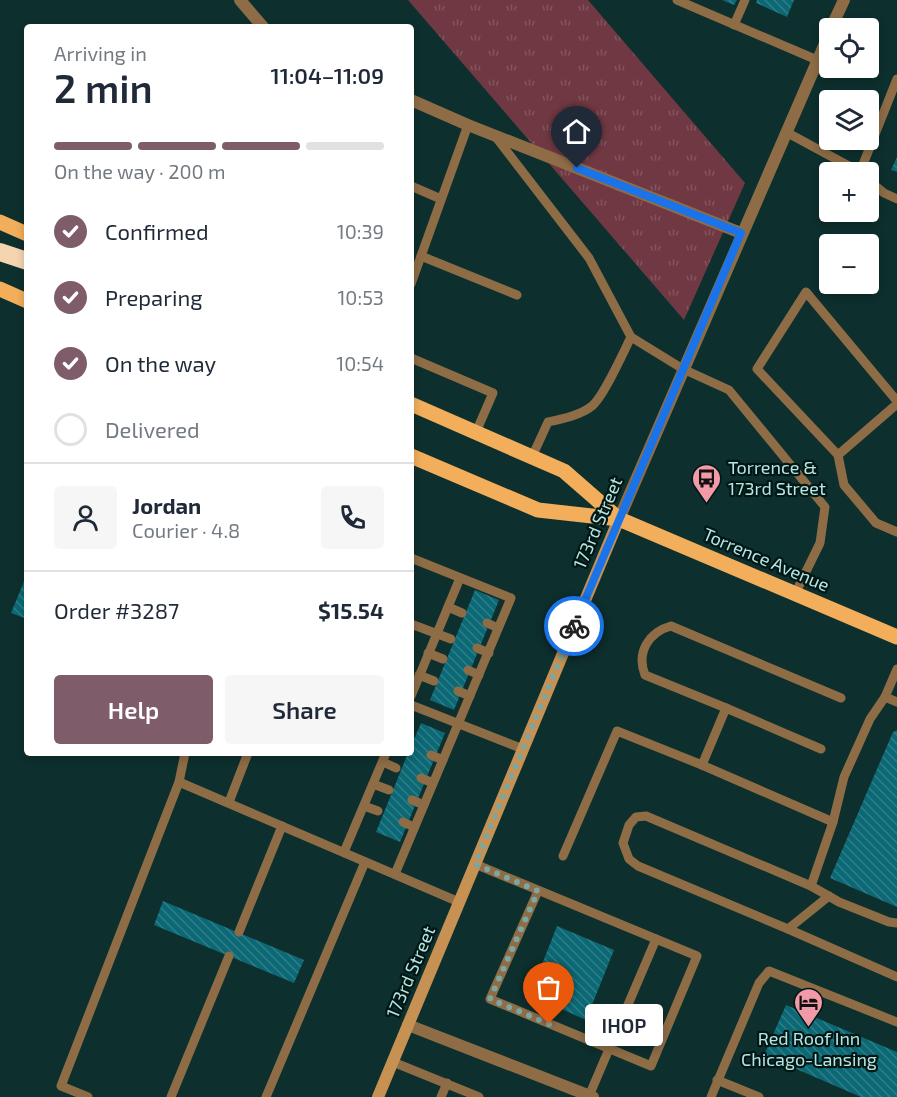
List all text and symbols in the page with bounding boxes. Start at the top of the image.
map controls [819,18,879,294]
button: locate [819,18,879,78]
text: Arriving in [54,41,147,65]
text: 11:04–11:09 [271,62,384,88]
text: 2 min [54,64,153,111]
button: layers [819,90,879,150]
pin [551,106,602,168]
icon: home [560,115,593,148]
text: On the way · 200 m [54,159,226,183]
button: + [819,162,879,222]
icon: check [54,215,87,248]
text: Confirmed [105,218,209,244]
text: 10:39 [337,219,384,243]
button: − [819,234,879,294]
icon: check [54,281,87,314]
text: Preparing [105,284,203,310]
text: 10:53 [337,285,384,309]
icon: check [54,347,87,380]
text: On the way [105,350,216,376]
text: 10:54 [336,351,384,375]
text: Delivered [105,416,200,442]
place label: Torrence & 173rd Street [728,456,826,499]
bus stop icon: Torrence & 173rd Street [691,462,723,504]
street label: 173rd Street [568,473,626,572]
button: person [54,486,117,549]
button: phone [321,486,384,549]
text: Jordan [132,492,201,518]
text: Courier · 4.8 [132,518,240,542]
street label: Torrence Avenue [700,523,833,596]
courier [544,596,604,656]
text: Order #3287 [54,597,179,623]
text: $15.54 [318,597,384,623]
icon: bike [558,610,591,643]
button: Help [54,675,213,744]
button: Share [225,675,384,744]
street label: 173rd Street [381,922,439,1021]
pin [523,962,574,1024]
icon: bag [532,971,565,1004]
hotel icon: Red Roof Inn Chicago-Lansing [793,986,825,1028]
callout: IHOP [585,1003,663,1045]
text: IHOP [602,1013,646,1037]
place label: Red Roof Inn Chicago-Lansing [741,1027,877,1070]

